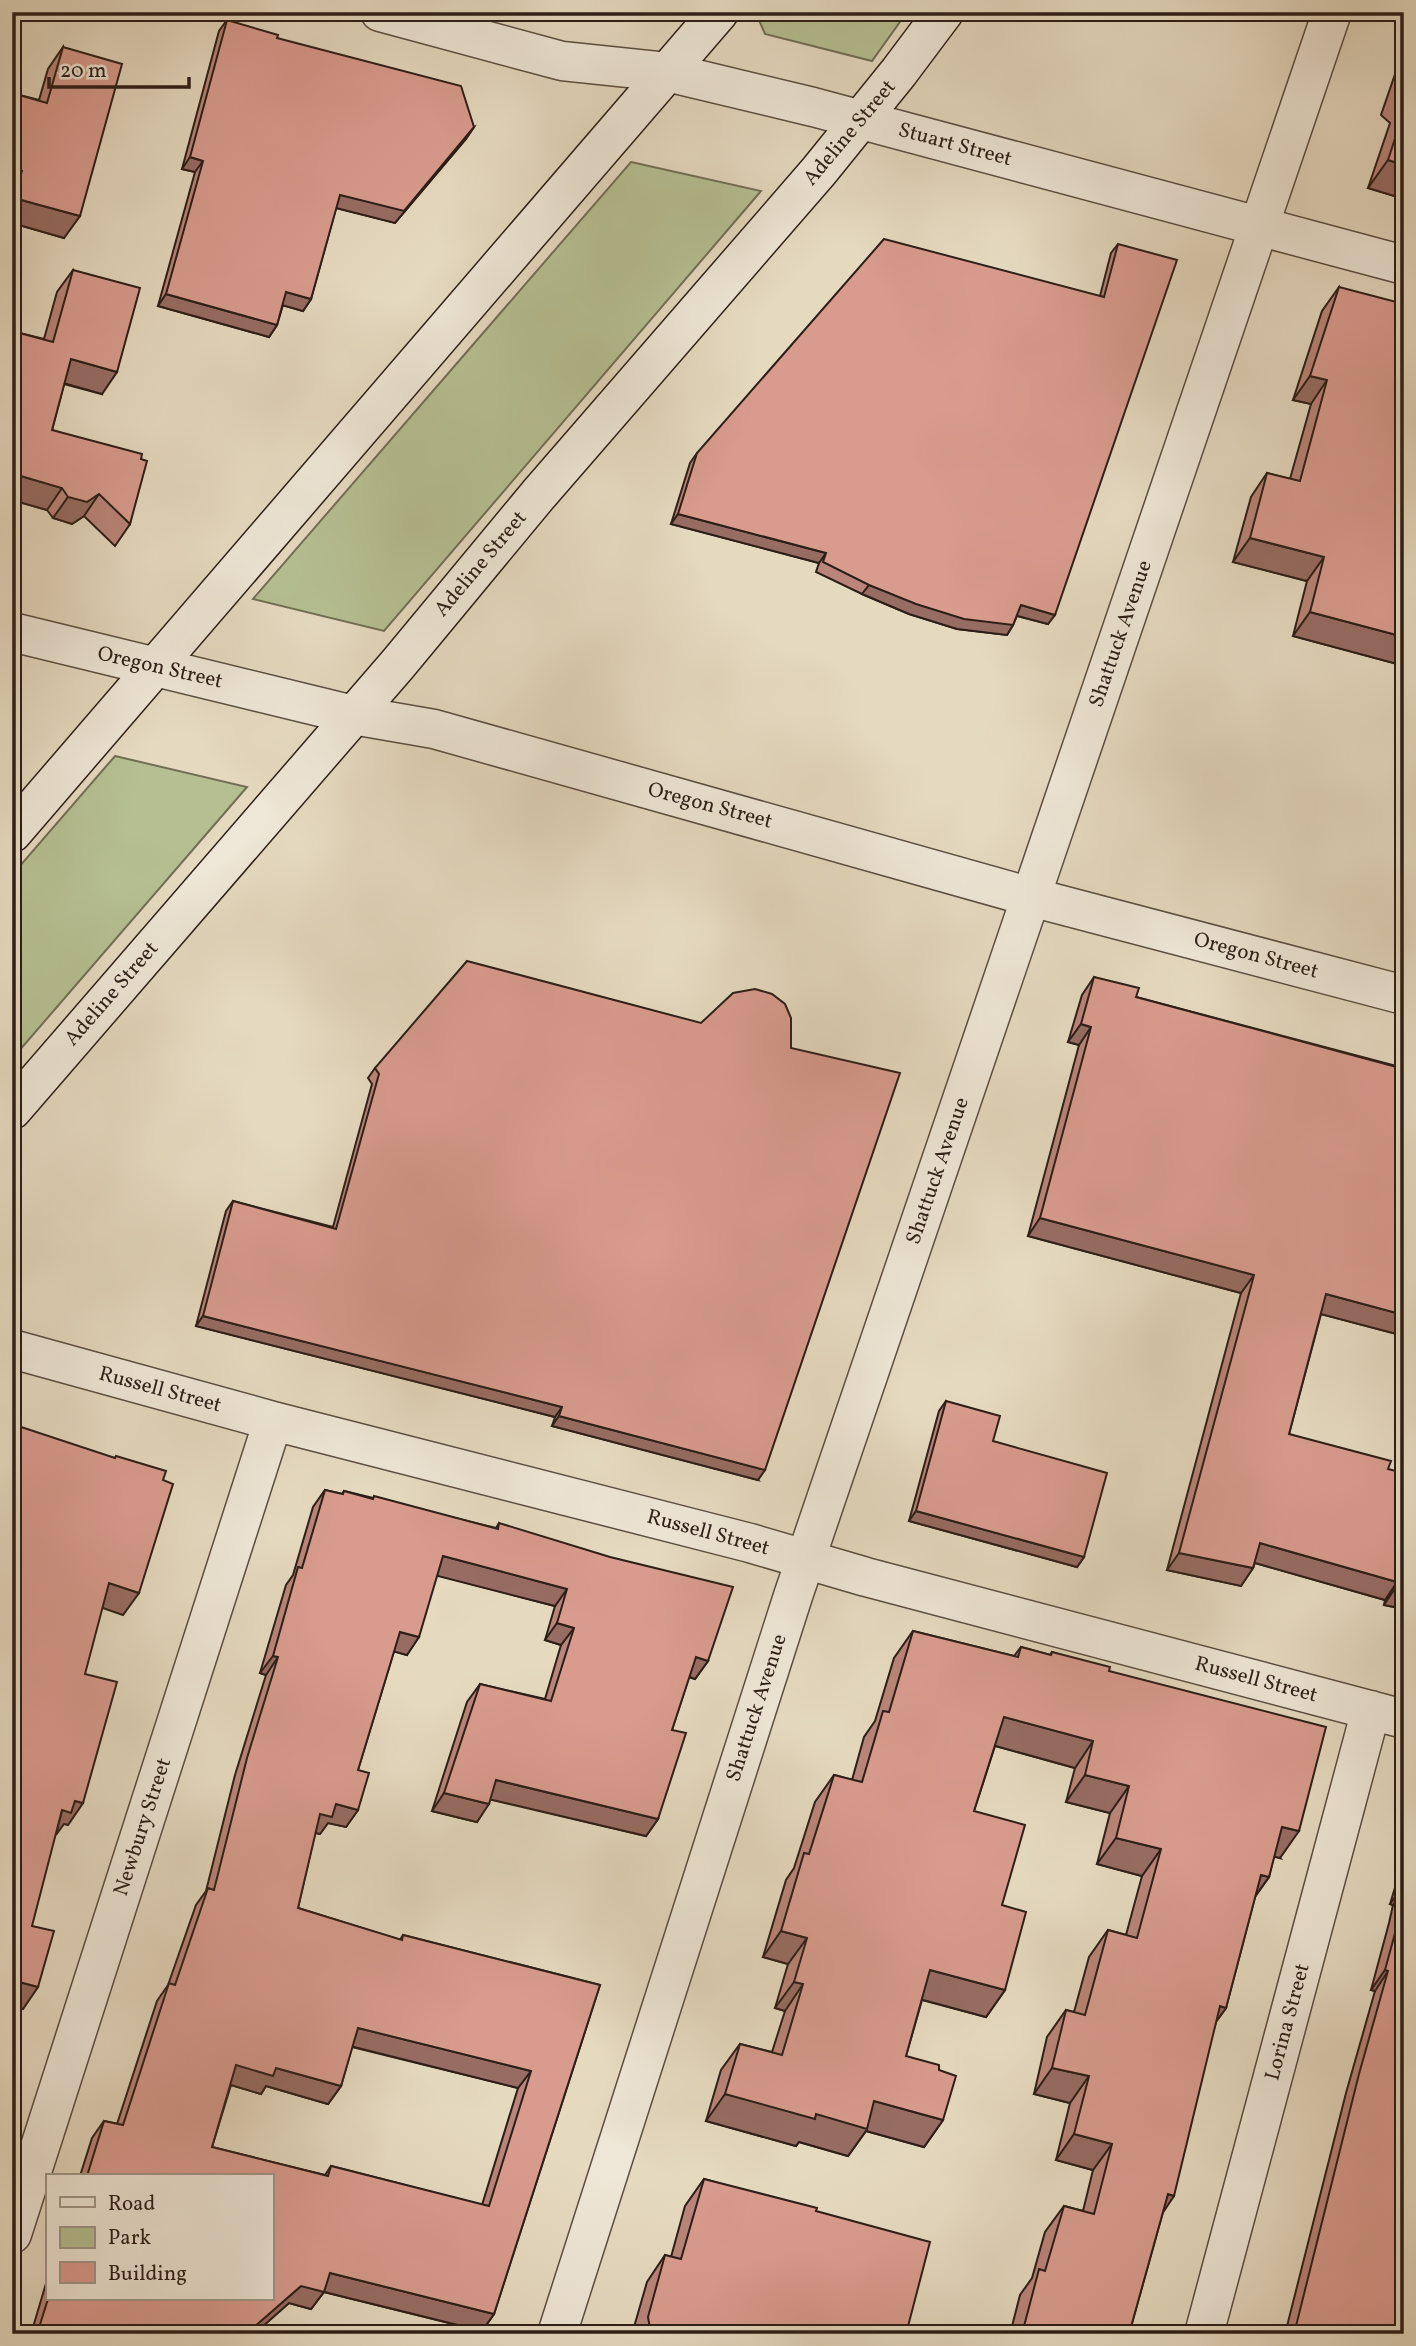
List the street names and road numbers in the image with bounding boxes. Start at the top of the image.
street label: Adeline Street [797,74,903,192]
street label: Stuart Street [895,116,1015,174]
street label: Adeline Street [428,505,534,623]
street label: Shattuck Avenue [1082,557,1160,711]
street label: Oregon Street [94,639,226,697]
street label: Oregon Street [645,775,775,837]
street label: Oregon Street [1191,925,1321,987]
street label: Adeline Street [58,935,166,1053]
street label: Shattuck Avenue [899,1094,977,1248]
street label: Russell Street [95,1360,225,1420]
street label: Russell Street [643,1503,773,1563]
street label: Shattuck Avenue [719,1630,795,1786]
street label: Russell Street [1191,1650,1321,1710]
street label: Newbury Street [107,1754,179,1900]
street label: Lorina Street [1258,1960,1318,2084]

